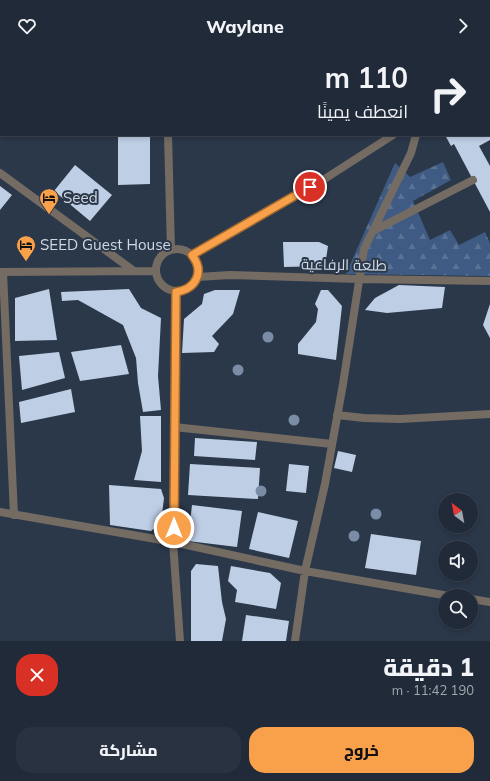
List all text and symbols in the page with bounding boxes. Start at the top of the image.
icon: heart [16,15,38,37]
text: Waylane [206,15,284,38]
icon: forward [452,15,474,37]
text: 110 m [325,60,408,95]
icon: right [422,68,474,120]
text: انعطف يمينًا [317,100,408,123]
pin [293,170,327,204]
icon: arrive [299,176,321,198]
hotel icon: Seed [38,187,60,215]
place label: Seed [63,188,98,207]
hotel icon: SEED Guest House [15,234,37,262]
place label: SEED Guest House [40,235,171,254]
street label: طلعة الرفاعية [301,254,387,275]
north arrow [438,493,478,533]
map controls [438,493,478,629]
position arrow [153,507,195,549]
button: sound [438,541,478,581]
button: search [438,589,478,629]
text: 1 دقيقة [383,652,474,682]
button: close [16,654,58,696]
text: 190 m · 11:42 [392,682,474,698]
button: مشاركة [16,727,241,773]
button: خروج [249,727,474,773]

